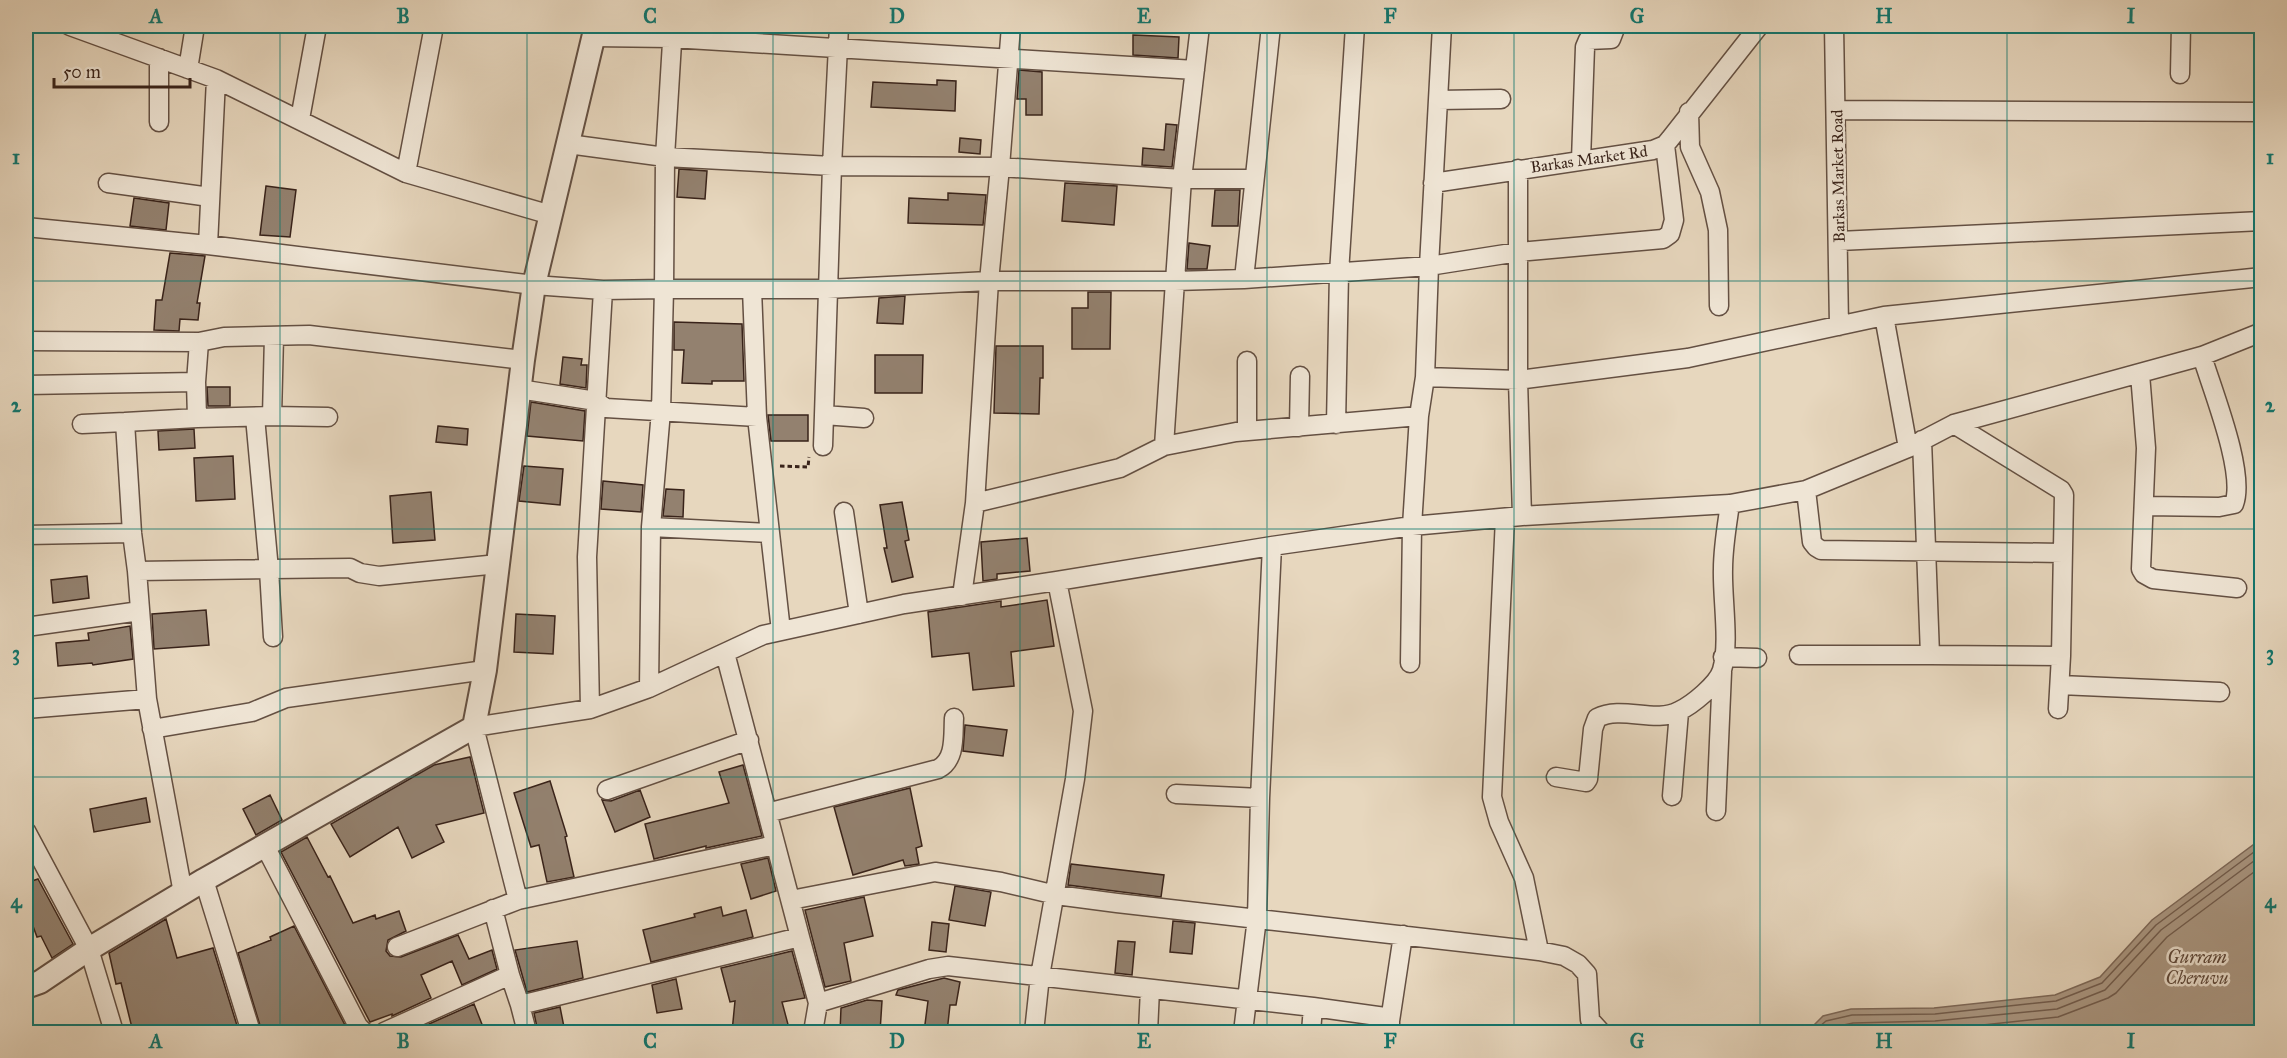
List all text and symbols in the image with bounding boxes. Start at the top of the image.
text: A [147,4,163,28]
text: B [396,4,410,28]
text: C [643,4,657,28]
text: D [889,4,905,28]
text: E [1137,4,1152,28]
text: F [1383,4,1397,28]
text: G [1630,4,1645,28]
text: H [1875,4,1893,28]
text: I [2127,4,2136,28]
scale bar [54,51,190,89]
text: 50 m [63,61,101,83]
street label: Barkas Market Road [1827,109,1849,243]
street label: Barkas Market Rd [1529,141,1649,177]
text: 1 [12,145,20,169]
text: 1 [2266,145,2274,169]
text: 2 [11,393,22,417]
text: 2 [2265,393,2276,417]
text: 3 [12,641,20,666]
text: 3 [2266,641,2274,666]
text: 4 [10,889,22,914]
text: 4 [2264,889,2276,914]
water label: Gurram Cheruvu [2165,946,2229,989]
text: A [147,1029,163,1053]
text: B [396,1029,410,1053]
text: C [643,1029,657,1053]
text: D [889,1029,905,1053]
text: E [1137,1029,1152,1053]
text: F [1383,1029,1397,1053]
text: G [1630,1029,1645,1053]
text: H [1875,1029,1893,1053]
text: I [2127,1029,2136,1053]

